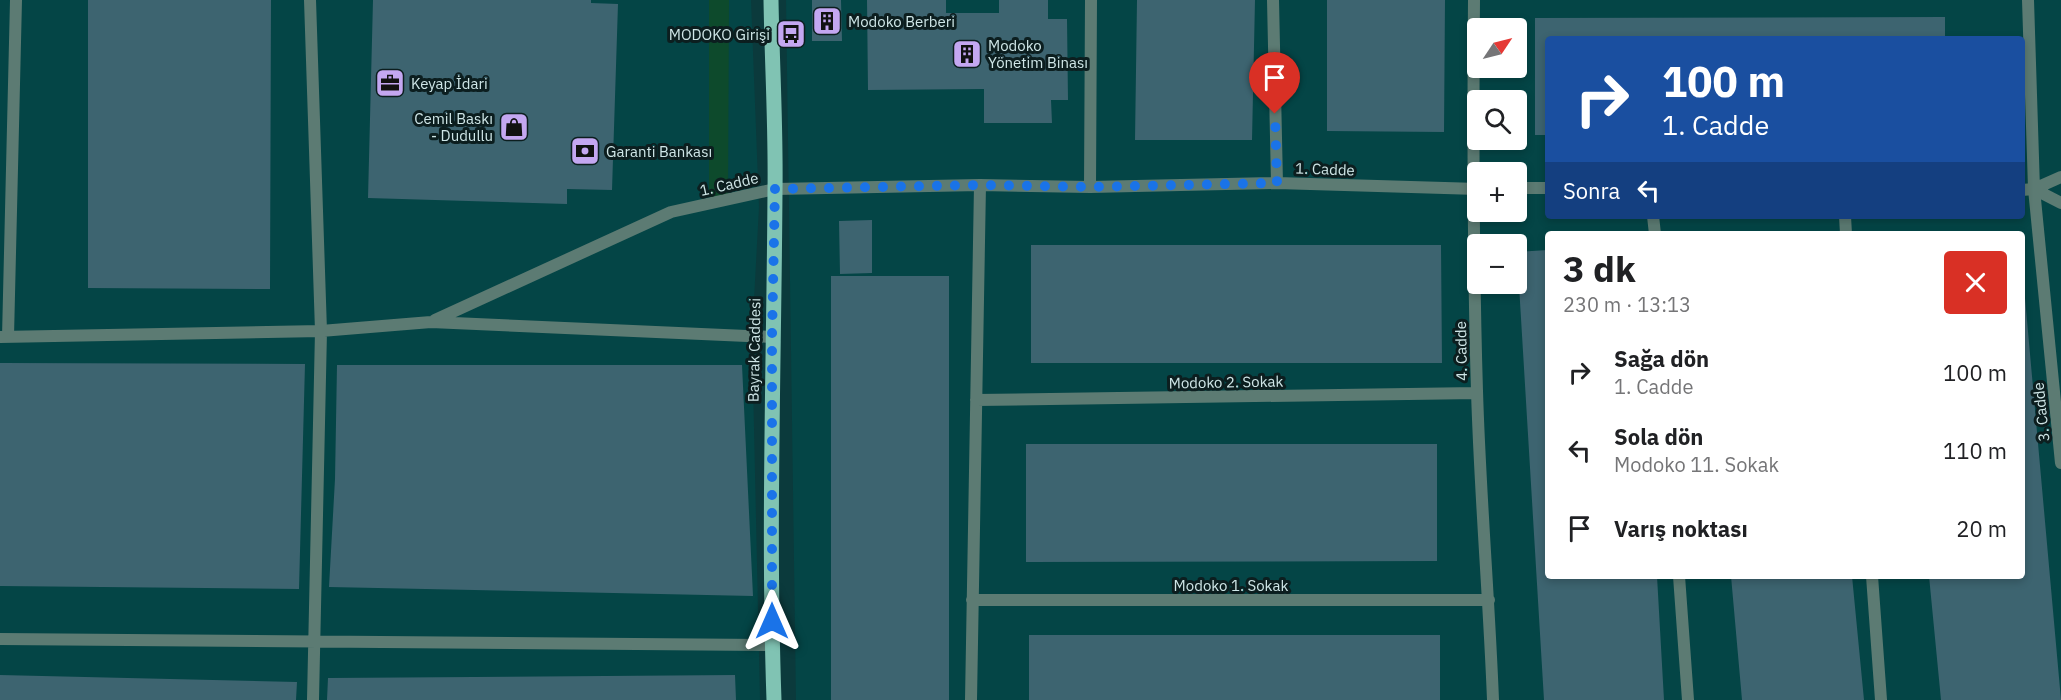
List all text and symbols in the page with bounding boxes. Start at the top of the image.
building icon: Modoko Berberi [811,5,843,37]
place label: Modoko Berberi [848,12,955,31]
bus stop icon: MODOKO Girişi [775,18,807,50]
north arrow [1467,18,1527,78]
map controls [1467,18,1527,294]
place label: MODOKO Girişi [669,25,770,44]
place label: Modoko Yönetim Binası [988,36,1088,72]
building icon: Modoko Yönetim Binası [951,38,983,70]
pin [1249,52,1300,114]
text: 100 m [1662,54,1785,109]
icon: right [1563,60,1641,138]
icon: arrive [1258,61,1291,94]
office icon: Keyap İdari [374,67,406,99]
place label: Keyap İdari [411,74,488,93]
button: search [1467,90,1527,150]
text: 1. Cadde [1662,107,1769,142]
place label: Cemil Baskı - Dudullu [414,109,493,145]
shop icon: Cemil Baskı - Dudullu [498,111,530,143]
bank icon: Garanti Bankası [569,135,601,167]
place label: Garanti Bankası [606,142,712,161]
street label: 1. Cadde [1295,158,1355,180]
button: + [1467,162,1527,222]
street label: 1. Cadde [698,168,760,200]
icon: left [1632,174,1665,207]
text: Sonra [1563,176,1620,205]
button: − [1467,234,1527,294]
text: 3 dk [1563,245,1636,292]
button: close [1944,251,2007,314]
text: 230 m · 13:13 [1563,291,1691,318]
street label: Bayrak Caddesi [744,298,764,402]
street label: 4. Cadde [1451,321,1471,381]
text: Sağa dön [1614,344,1709,373]
icon: right [1563,356,1596,389]
text: 100 m [1943,358,2007,387]
street label: Modoko 2. Sokak [1168,371,1284,393]
text: 1. Cadde [1614,373,1693,400]
street label: 3. Cadde [2028,381,2054,443]
text: Sola dön [1614,422,1703,451]
icon: left [1563,434,1596,467]
text: 110 m [1943,436,2007,465]
text: Modoko 11. Sokak [1614,451,1779,478]
icon: arrive [1563,512,1596,545]
text: Varış noktası [1614,514,1748,543]
text: 20 m [1956,514,2007,543]
street label: Modoko 1. Sokak [1174,576,1288,595]
position arrow [740,589,804,653]

